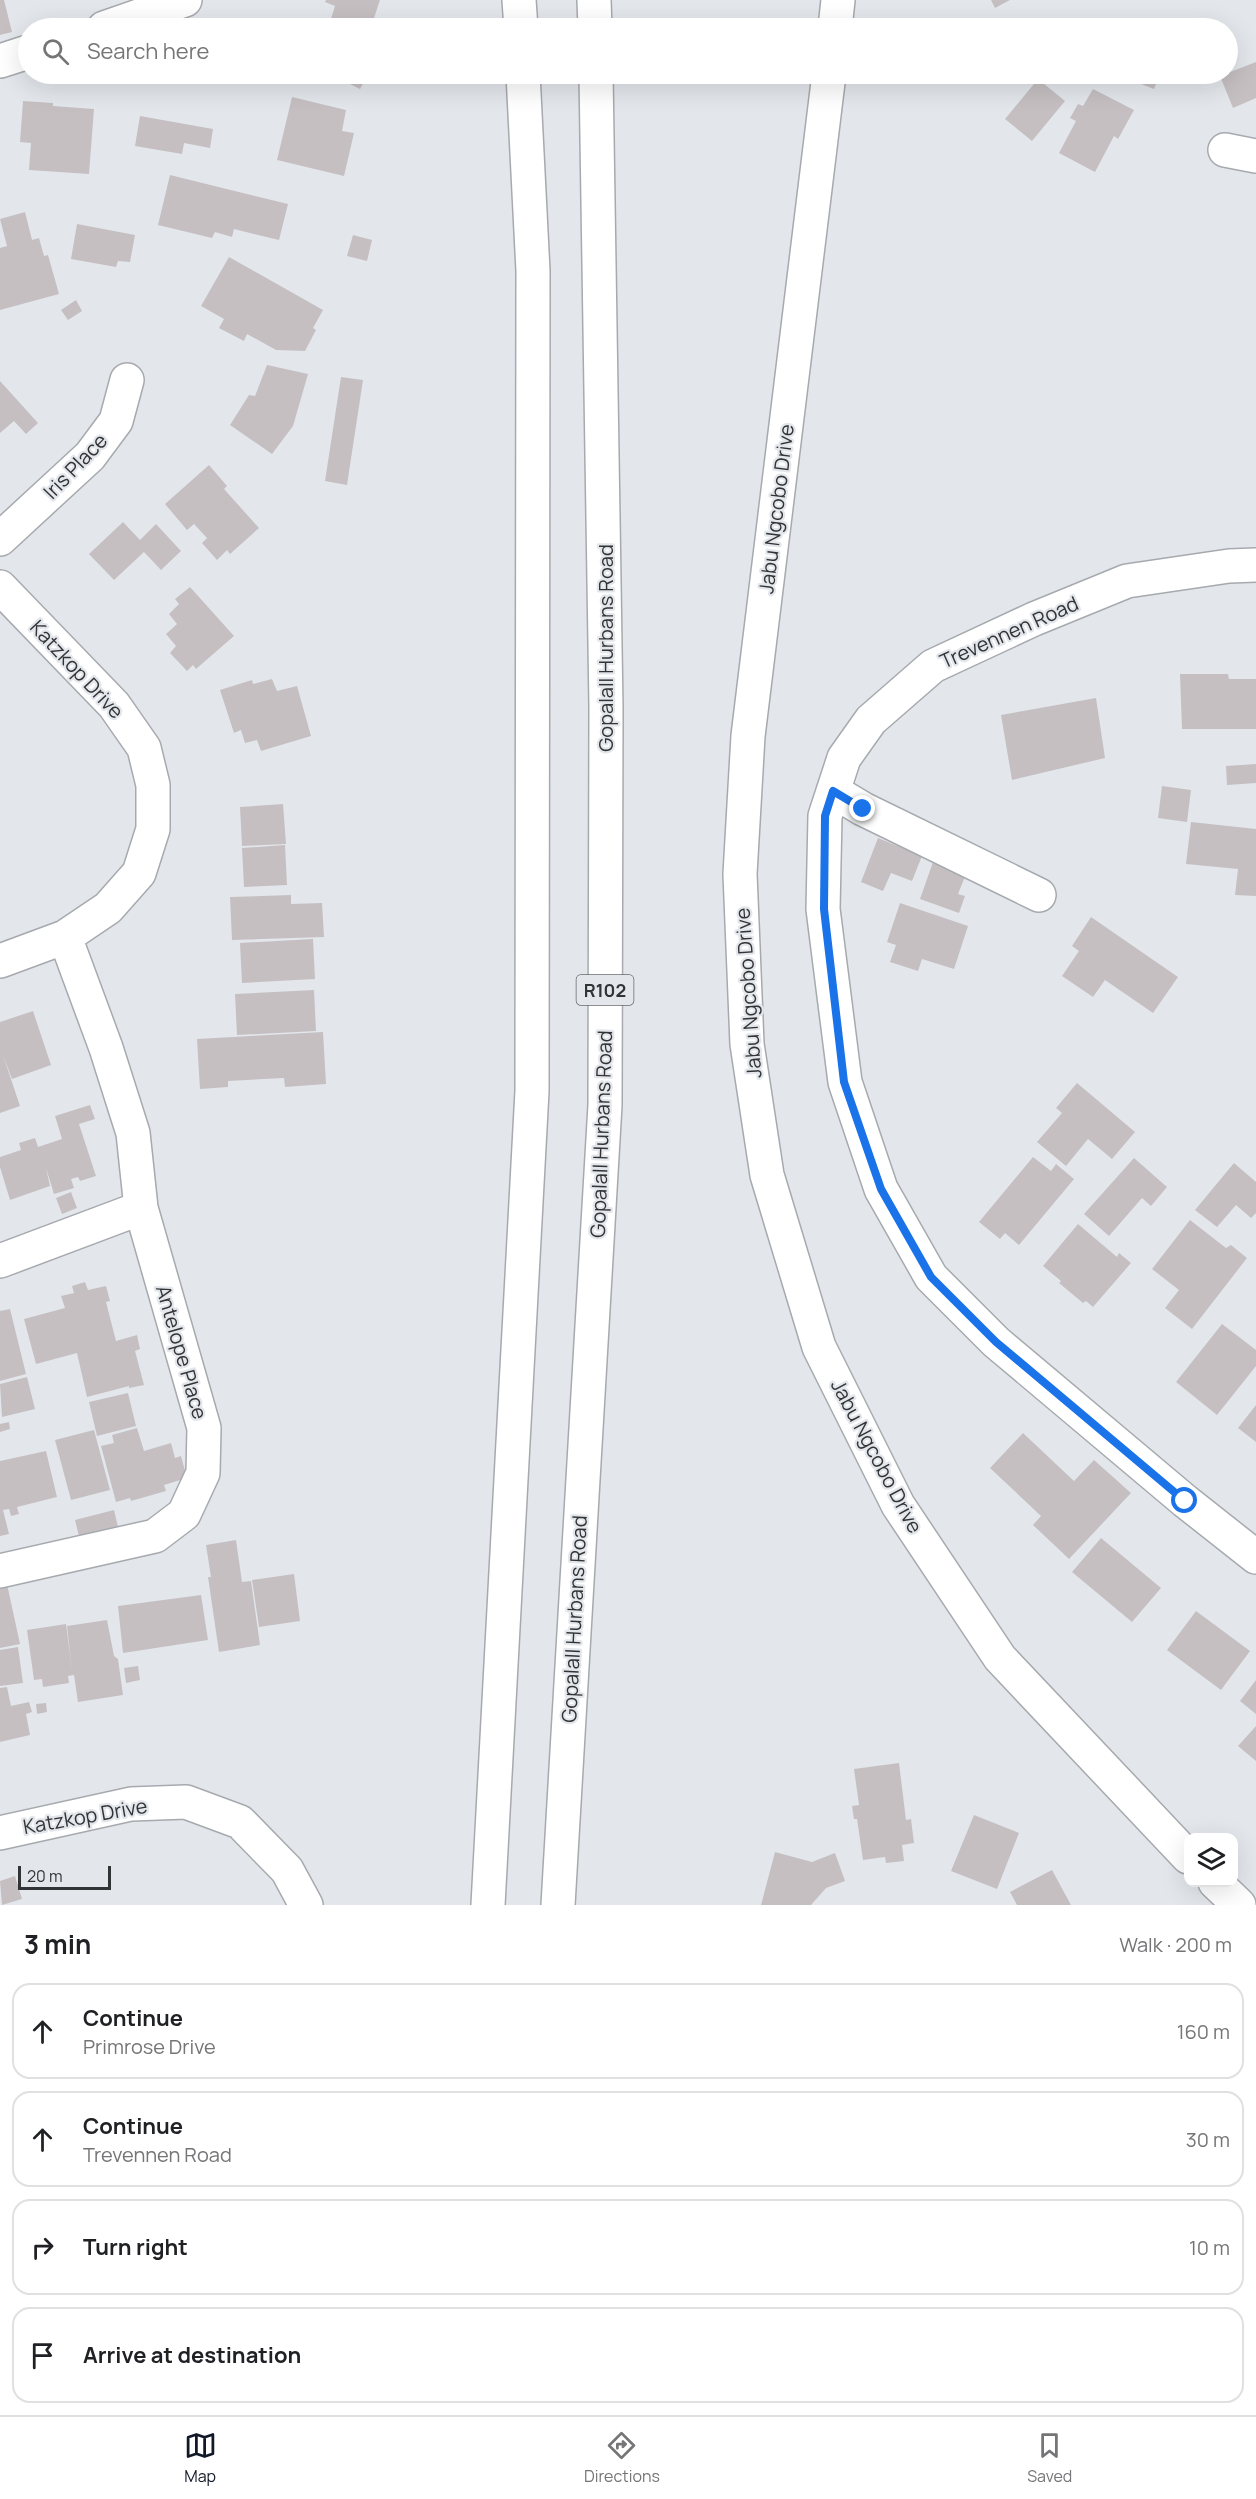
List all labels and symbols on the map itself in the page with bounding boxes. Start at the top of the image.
street label: Jabu Ngcobo Drive [752,423,800,595]
street label: Iris Place [37,427,113,505]
street label: Gopalall Hurbans Road [592,544,619,752]
street label: Trevennen Road [936,589,1082,675]
street label: Katzkop Drive [24,614,130,724]
route end [849,795,875,821]
street label: Jabu Ngcobo Drive [729,907,767,1079]
road number: R102 [576,975,634,1005]
street label: Gopalall Hurbans Road [584,1030,618,1238]
street label: Antelope Place [150,1282,214,1422]
street label: Jabu Ngcobo Drive [825,1374,929,1538]
route start [1171,1487,1197,1513]
street label: Gopalall Hurbans Road [555,1515,593,1723]
street label: Katzkop Drive [21,1792,149,1840]
scale bar [18,1863,111,1890]

